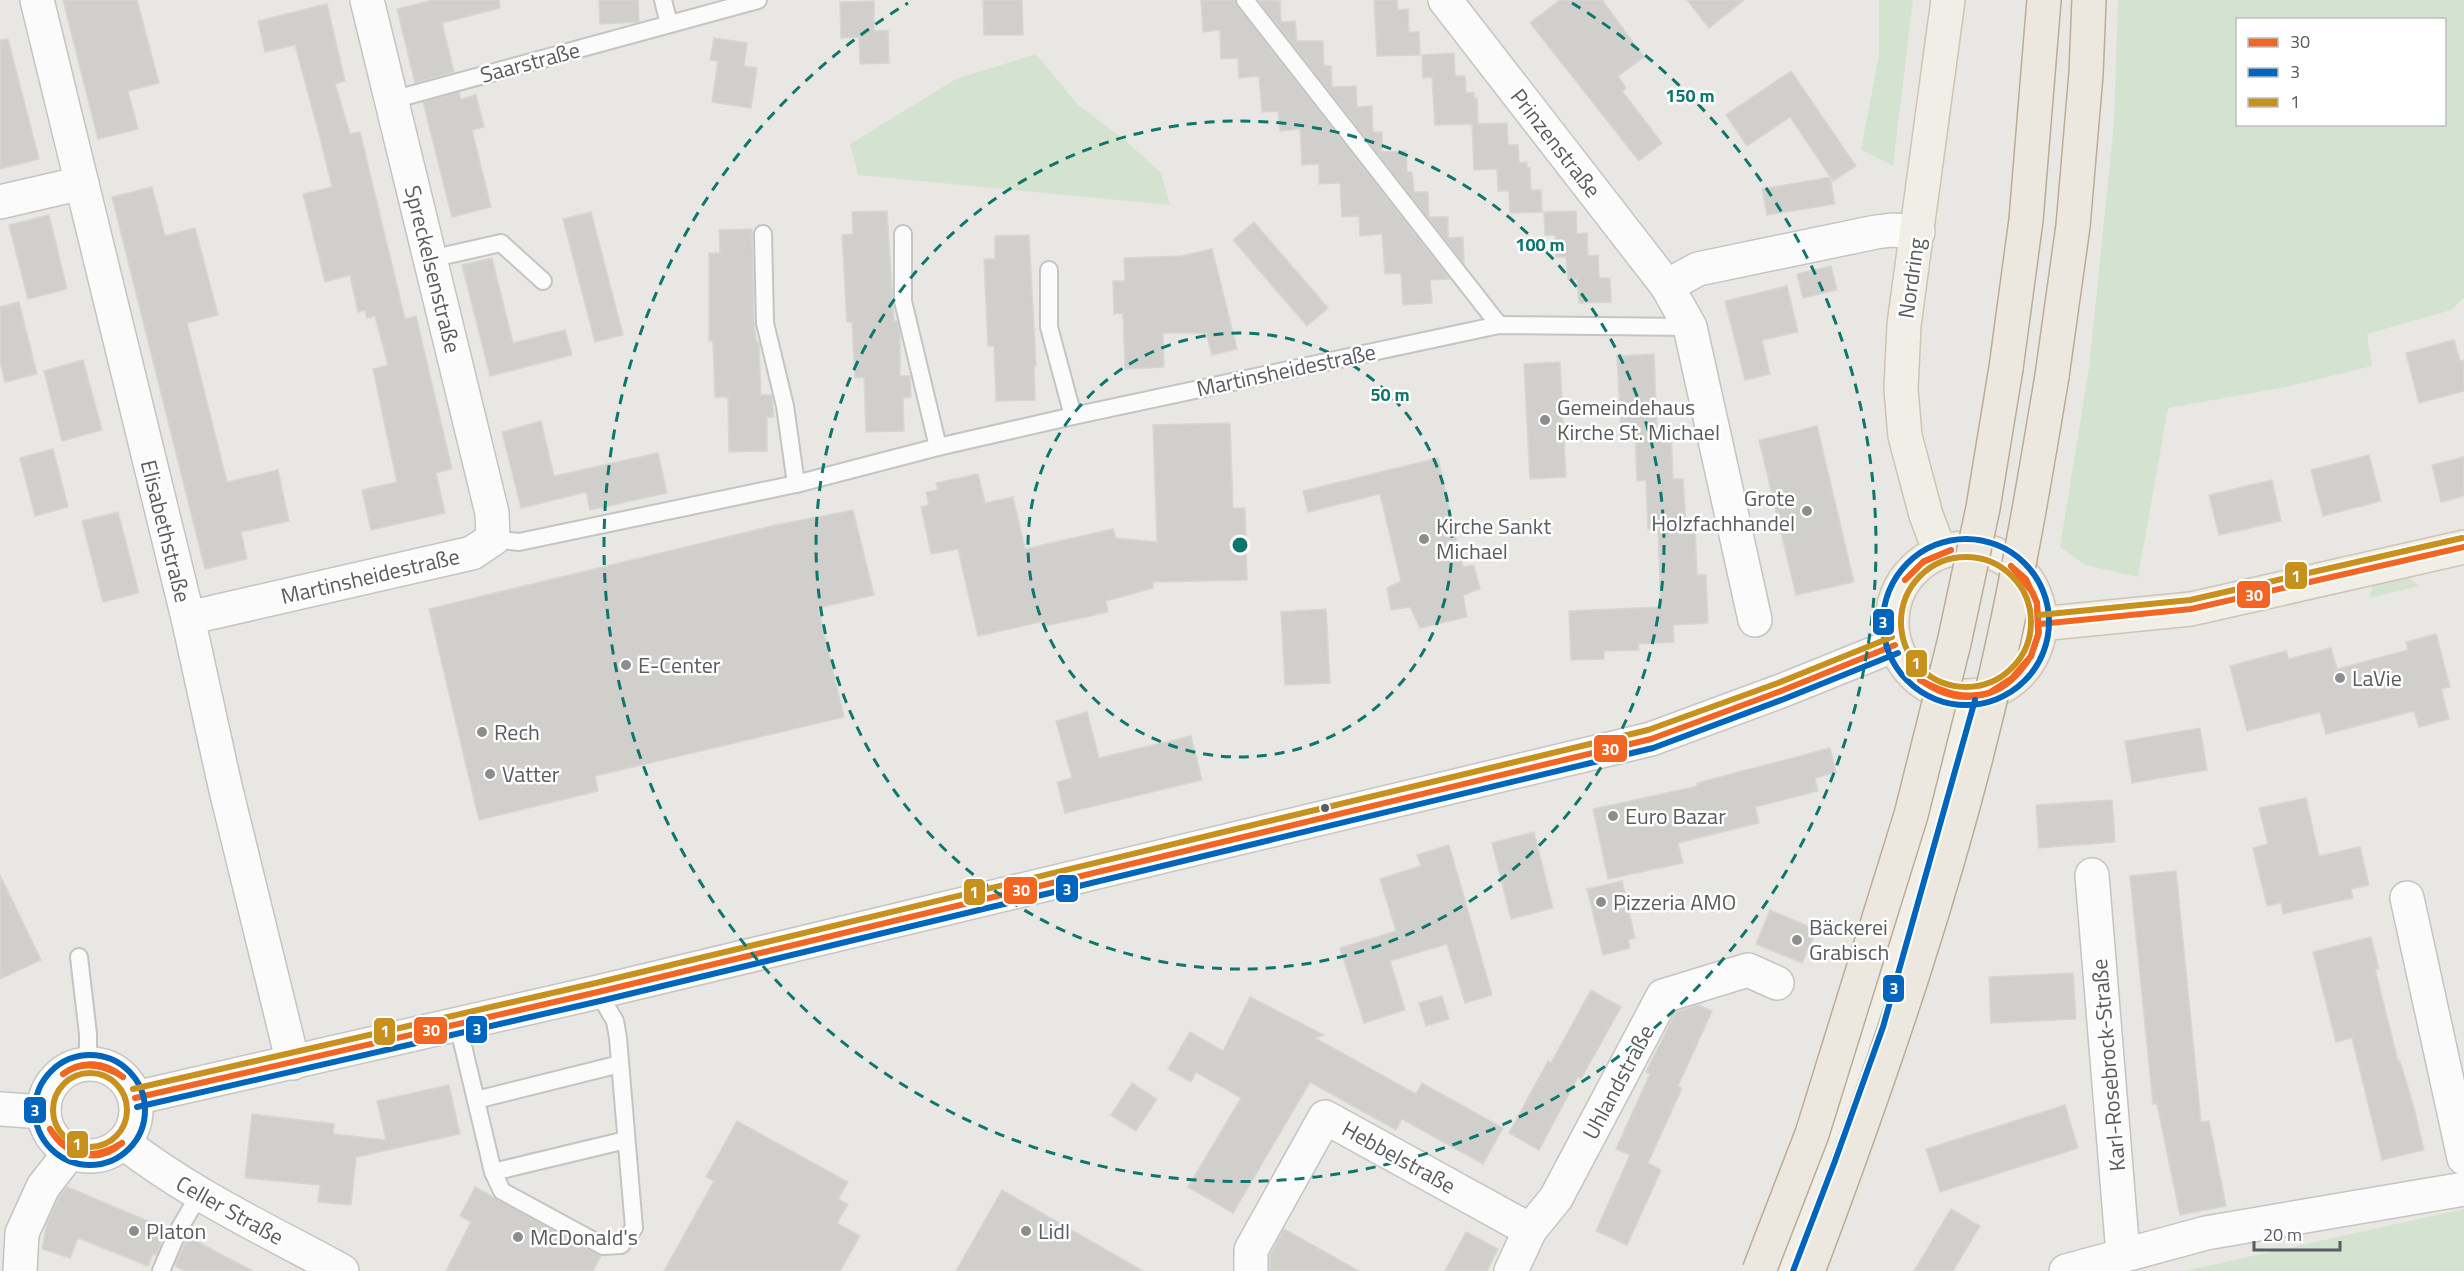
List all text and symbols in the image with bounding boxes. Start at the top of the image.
legend [2236,18,2446,126]
text: 30 [2290,28,2310,55]
street label: Saarstraße [476,32,584,92]
text: 3 [2290,58,2300,85]
street label: Prinzenstraße [1502,81,1610,205]
text: 150 m [1665,82,1715,109]
text: 1 [2290,88,2300,115]
street label: Spreckelsenstraße [396,182,470,356]
text: 100 m [1515,231,1565,258]
street label: Nordring [1889,236,1933,320]
street label: Martinsheidestraße [1193,334,1379,406]
text: 50 m [1370,381,1410,408]
place label: Gemeindehaus Kirche St. Michael [1557,390,1720,449]
marker: Gemeindehaus Kirche St. Michael [1538,413,1552,427]
street label: Elisabethstraße [132,456,200,606]
place label: Grote Holzfachhandel [1651,481,1795,540]
marker: Grote Holzfachhandel [1800,504,1814,518]
place label: Kirche Sankt Michael [1436,509,1551,568]
marker: Kirche Sankt Michael [1417,532,1431,546]
centre of rings [1230,535,1250,555]
street label: Martinsheidestraße [277,539,463,613]
line badge: 1 [2284,561,2308,590]
text: 1 [2292,564,2300,588]
line badge: 30 [2236,580,2271,609]
text: 30 [2245,583,2263,607]
line badge: 3 [1872,608,1895,636]
text: 3 [1879,610,1887,634]
place label: E-Center [638,648,721,682]
line badge: 1 [1905,649,1928,678]
text: 1 [1912,651,1920,675]
marker: E-Center [619,658,633,672]
place label: LaVie [2352,661,2402,695]
marker: LaVie [2333,671,2347,685]
place label: Rech [494,715,540,749]
marker: Rech [475,725,489,739]
line badge: 30 [1593,734,1628,763]
text: 30 [1601,737,1619,761]
place label: Vatter [502,757,560,791]
marker: Vatter [483,767,497,781]
place label: Euro Bazar [1625,799,1726,833]
unlabelled marker [1319,802,1331,814]
marker: Euro Bazar [1606,809,1620,823]
line badge: 3 [1055,874,1079,903]
line badge: 30 [1003,876,1038,905]
text: 3 [1063,877,1071,901]
line badge: 1 [963,878,986,906]
text: 30 [1012,878,1030,902]
text: 1 [970,880,978,904]
place label: Pizzeria AMO [1613,885,1736,919]
marker: Pizzeria AMO [1594,895,1608,909]
place label: Bäckerei Grabisch [1809,910,1889,969]
marker: Bäckerei Grabisch [1790,933,1804,947]
street label: Karl-Rosebrock-Straße [2082,957,2134,1173]
line badge: 3 [1882,974,1905,1003]
text: 3 [1890,976,1898,1000]
line badge: 3 [465,1015,488,1044]
line badge: 30 [413,1016,448,1045]
line badge: 1 [373,1017,396,1046]
text: 3 [473,1017,481,1041]
text: 30 [422,1018,440,1042]
street label: Uhlandstraße [1573,1018,1663,1146]
text: 1 [381,1019,389,1043]
line badge: 3 [23,1096,47,1124]
text: 3 [31,1098,39,1122]
street label: Hebbelstraße [1336,1112,1462,1202]
line badge: 1 [66,1130,89,1159]
text: 1 [73,1132,81,1156]
street label: Celler Straße [170,1166,290,1254]
place label: Platon [146,1214,206,1248]
place label: Lidl [1038,1214,1070,1248]
scale bar [2254,1214,2340,1252]
place label: McDonald's [530,1220,638,1254]
text: 20 m [2263,1221,2302,1248]
marker: Platon [127,1224,141,1238]
marker: Lidl [1019,1224,1033,1238]
marker: McDonald's [511,1230,525,1244]

